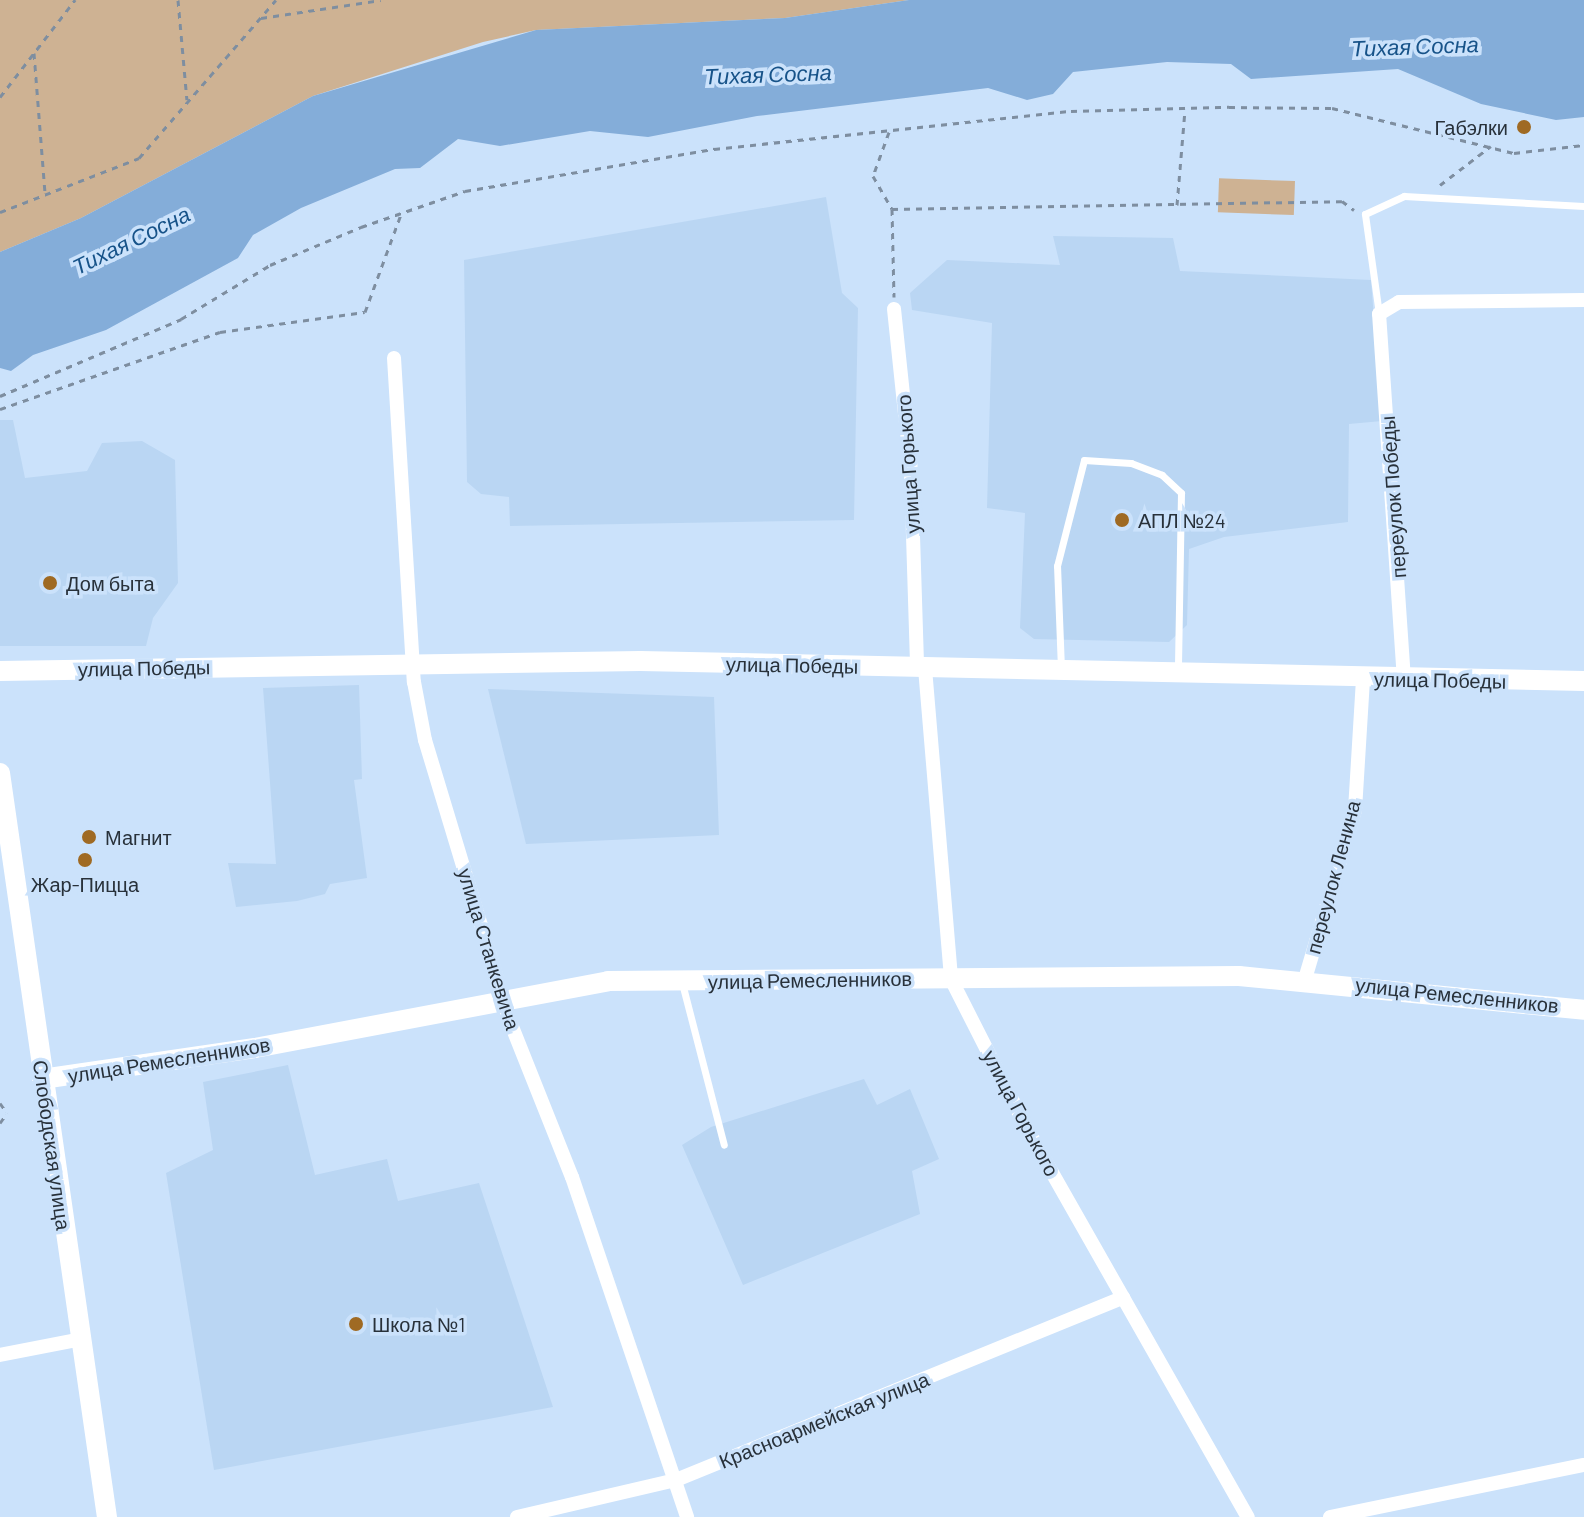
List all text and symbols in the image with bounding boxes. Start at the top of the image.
water label: Тихая Сосна [1351,31,1479,61]
water label: Тихая Сосна [704,59,832,89]
place label: Габэлки [1435,115,1508,139]
marker: Габэлки [1515,118,1533,136]
water label: Тихая Сосна [68,200,194,280]
street label: улица Горького [891,394,925,534]
street label: переулок Победы [1375,415,1411,579]
place label: АПЛ №24 [1138,508,1226,532]
marker: АПЛ №24 [1113,511,1131,529]
place label: Дом быта [66,571,155,595]
marker: Дом быта [41,574,59,592]
street label: улица Победы [726,652,858,678]
street label: улица Победы [78,655,210,681]
street label: улица Победы [1374,667,1506,693]
street label: переулок Ленина [1301,798,1365,956]
place label: Магнит [105,825,172,849]
marker: Магнит [80,828,98,846]
marker: Жар-Пицца [76,851,94,869]
street label: улица Станкевича [453,865,525,1033]
place label: Жар-Пицца [31,872,139,896]
street label: улица Ремесленников [708,966,912,994]
street label: улица Ремесленников [1354,972,1560,1018]
street label: улица Ремесленников [66,1032,272,1088]
street label: улица Горького [978,1046,1064,1180]
street label: Слободская улица [28,1058,76,1232]
place label: Школа №1 [372,1312,465,1336]
marker: Школа №1 [347,1315,365,1333]
street label: Красноармейская улица [715,1367,933,1473]

